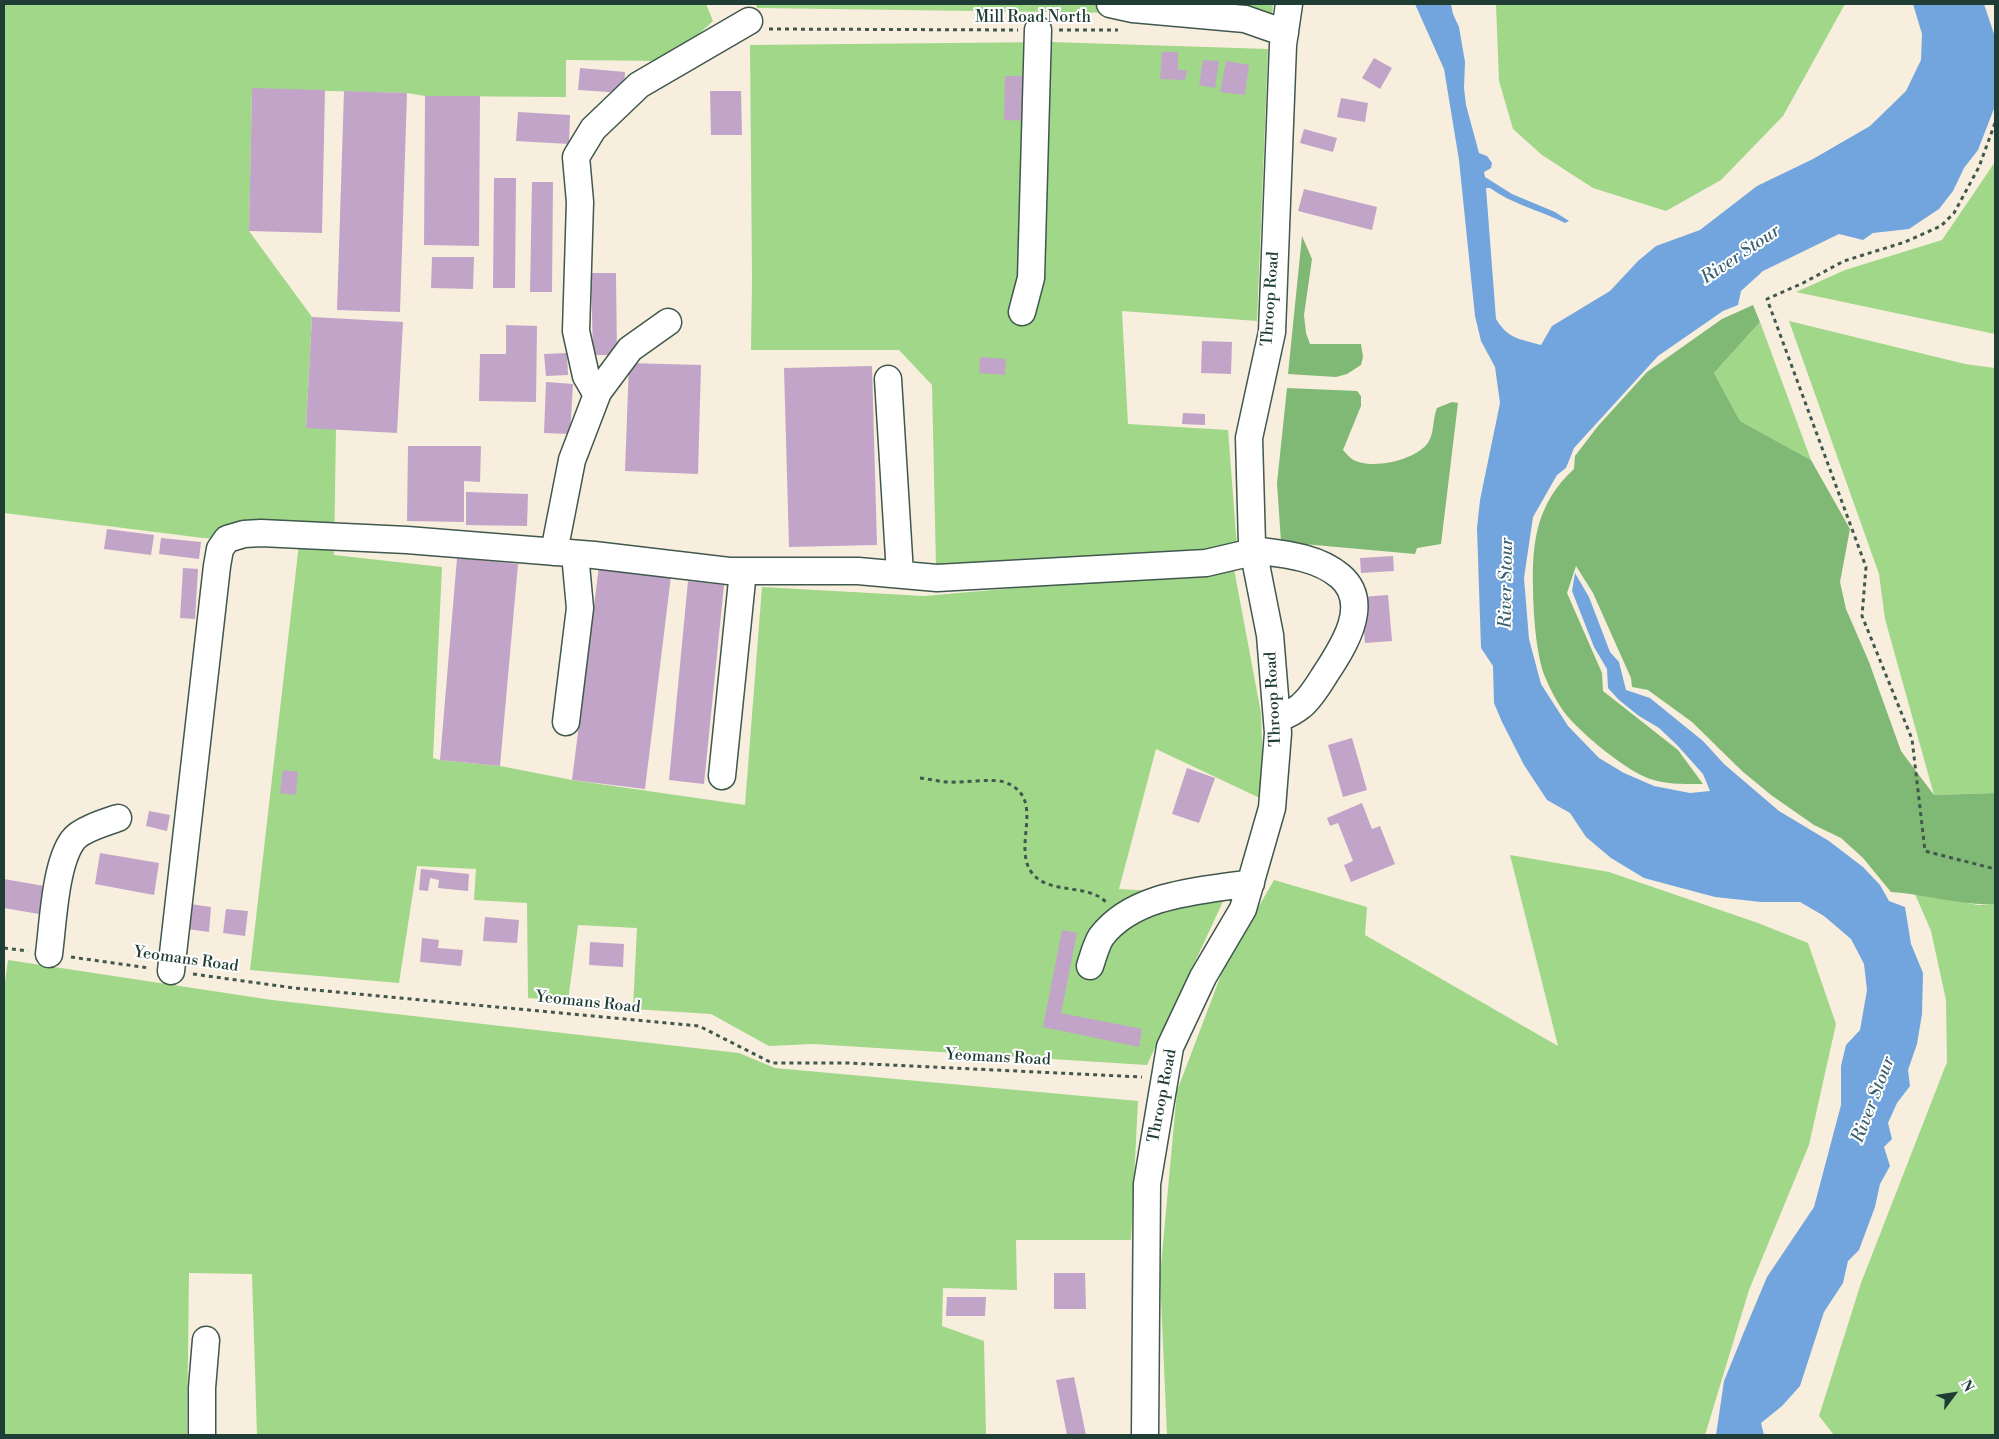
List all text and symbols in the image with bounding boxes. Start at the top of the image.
street label: Mill Road North [975,8,1091,28]
water label: River Stour [1697,221,1785,289]
street label: Throop Road [1258,251,1284,347]
water label: River Stour [1495,537,1519,629]
street label: Throop Road [1262,651,1286,747]
street label: Yeomans Road [132,943,240,977]
street label: Yeomans Road [535,988,641,1018]
street label: Yeomans Road [945,1046,1051,1070]
street label: Throop Road [1145,1048,1181,1144]
water label: River Stour [1848,1054,1900,1146]
north arrow [1929,1369,1979,1419]
text: N [1956,1377,1977,1396]

